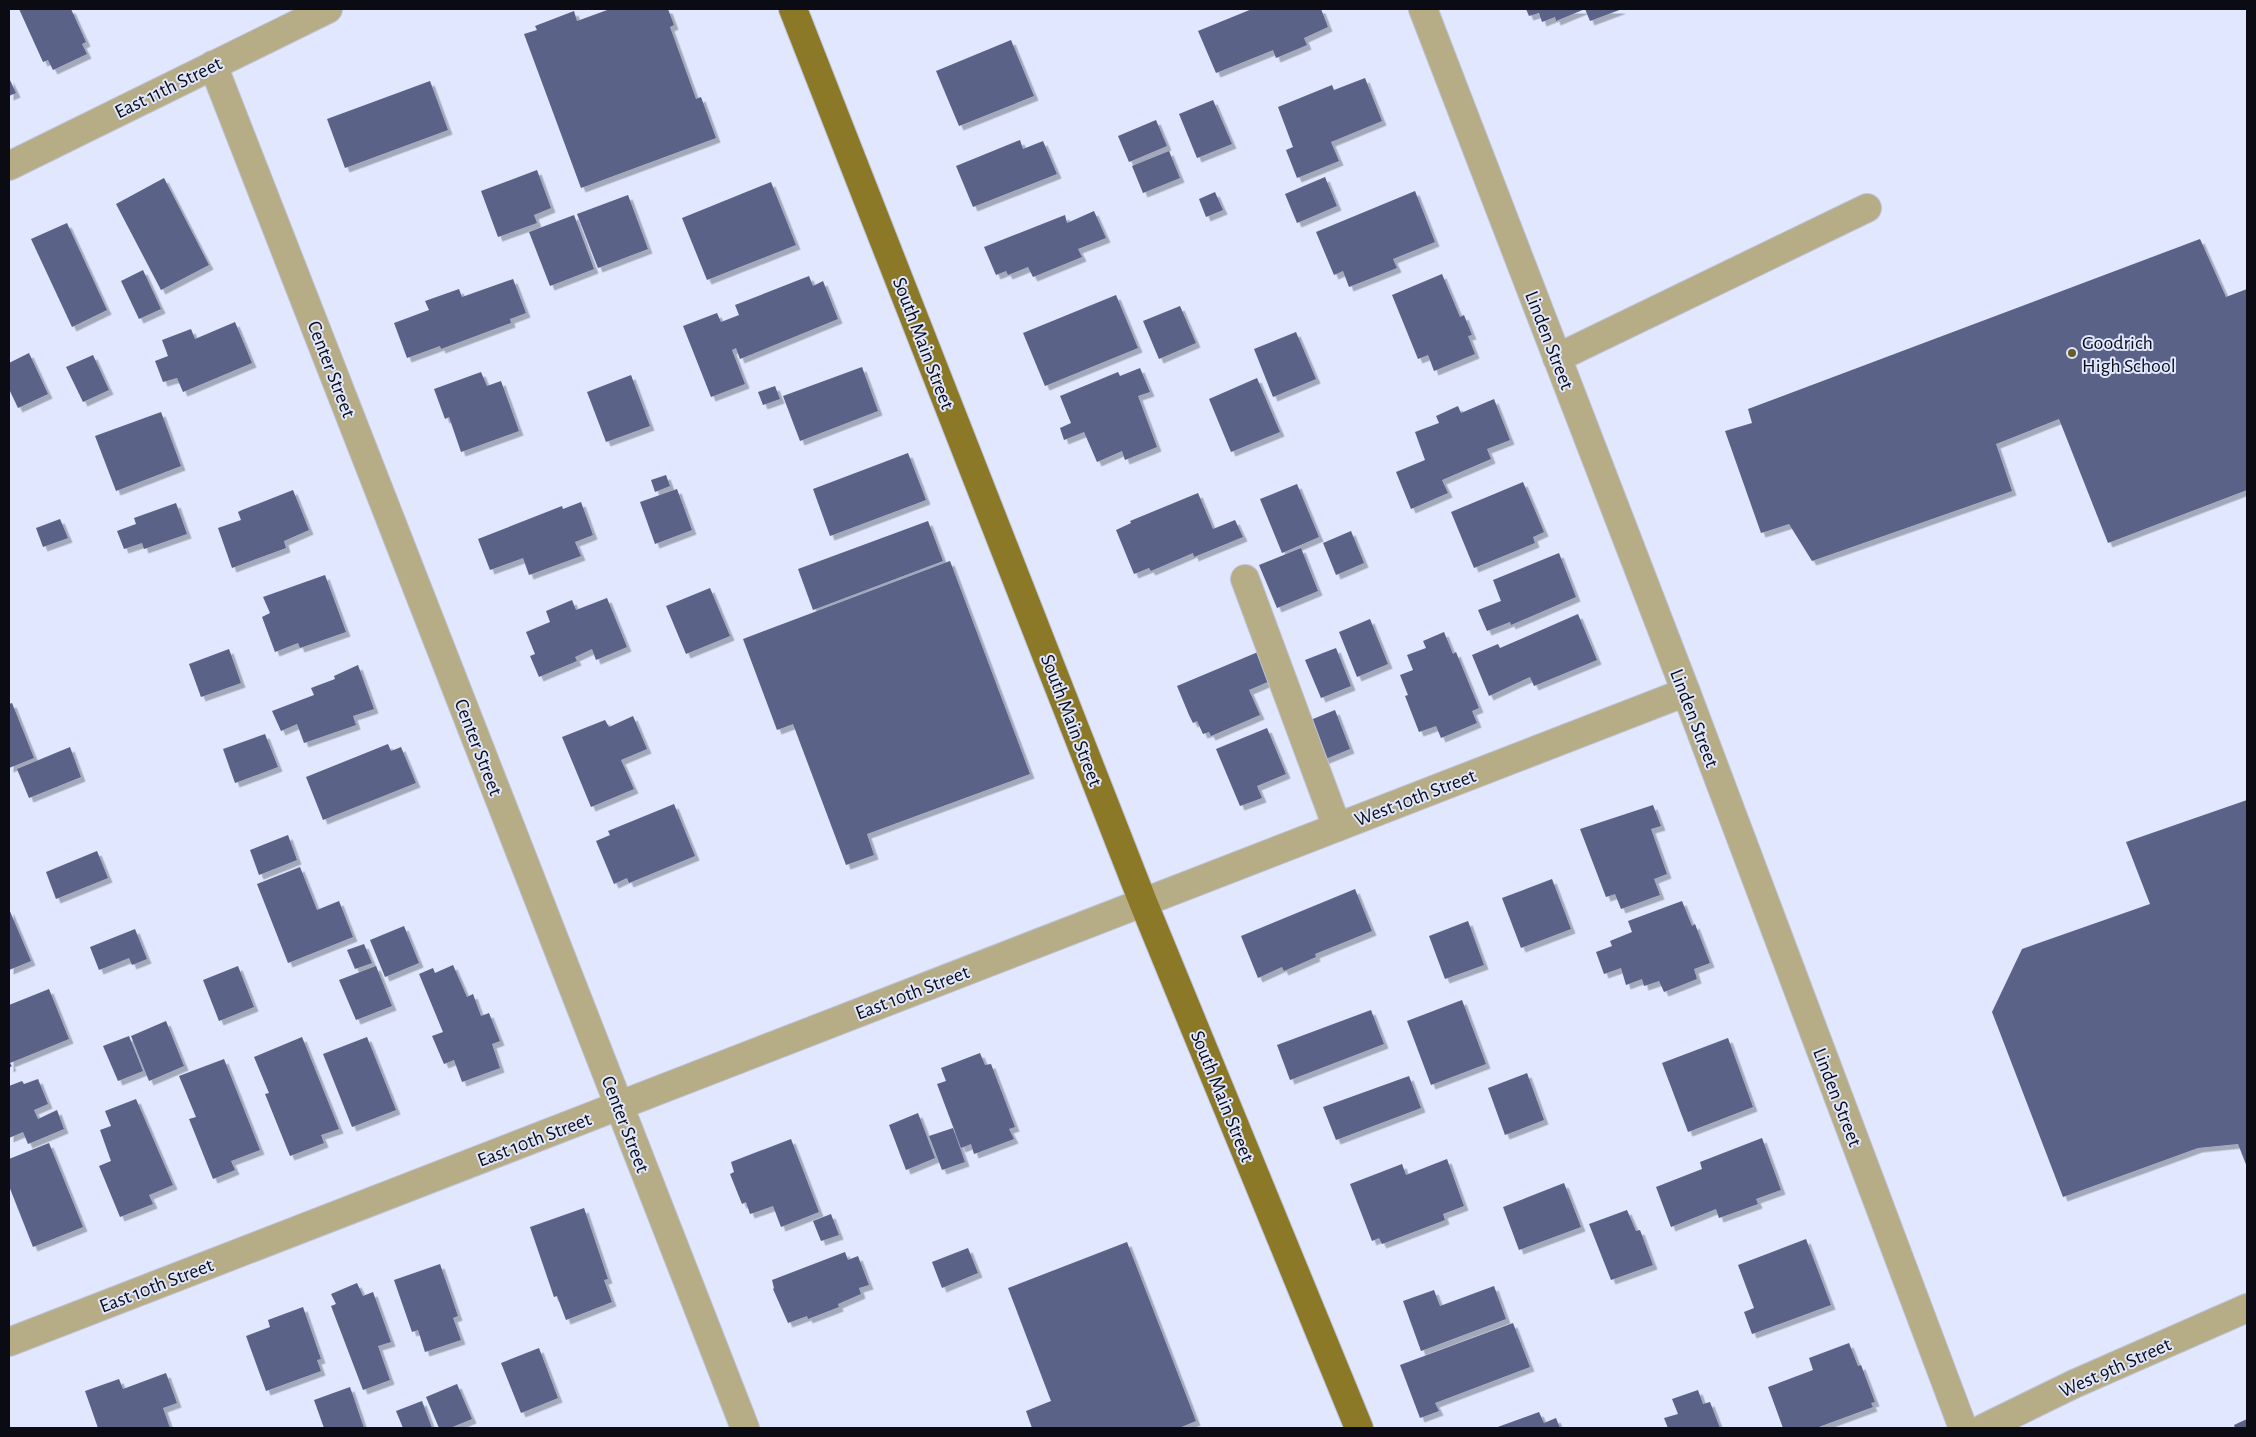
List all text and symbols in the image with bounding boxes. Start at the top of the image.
street label: East 11th Street [112,53,226,122]
street label: South Main Street [889,275,958,413]
street label: Linden Street [1521,288,1577,393]
street label: Center Street [304,318,359,421]
place label: Goodrich High School [2082,333,2176,376]
marker: Goodrich High School [2066,347,2078,359]
street label: South Main Street [1037,652,1106,790]
street label: Linden Street [1666,666,1722,771]
street label: Center Street [451,696,506,799]
street label: West 10th Street [1352,765,1479,830]
street label: East 10th Street [853,962,973,1024]
street label: South Main Street [1187,1028,1258,1165]
street label: Linden Street [1809,1045,1865,1150]
street label: Center Street [598,1073,653,1176]
street label: East 10th Street [475,1109,595,1171]
street label: East 10th Street [97,1255,217,1317]
street label: West 9th Street [2057,1334,2175,1401]

